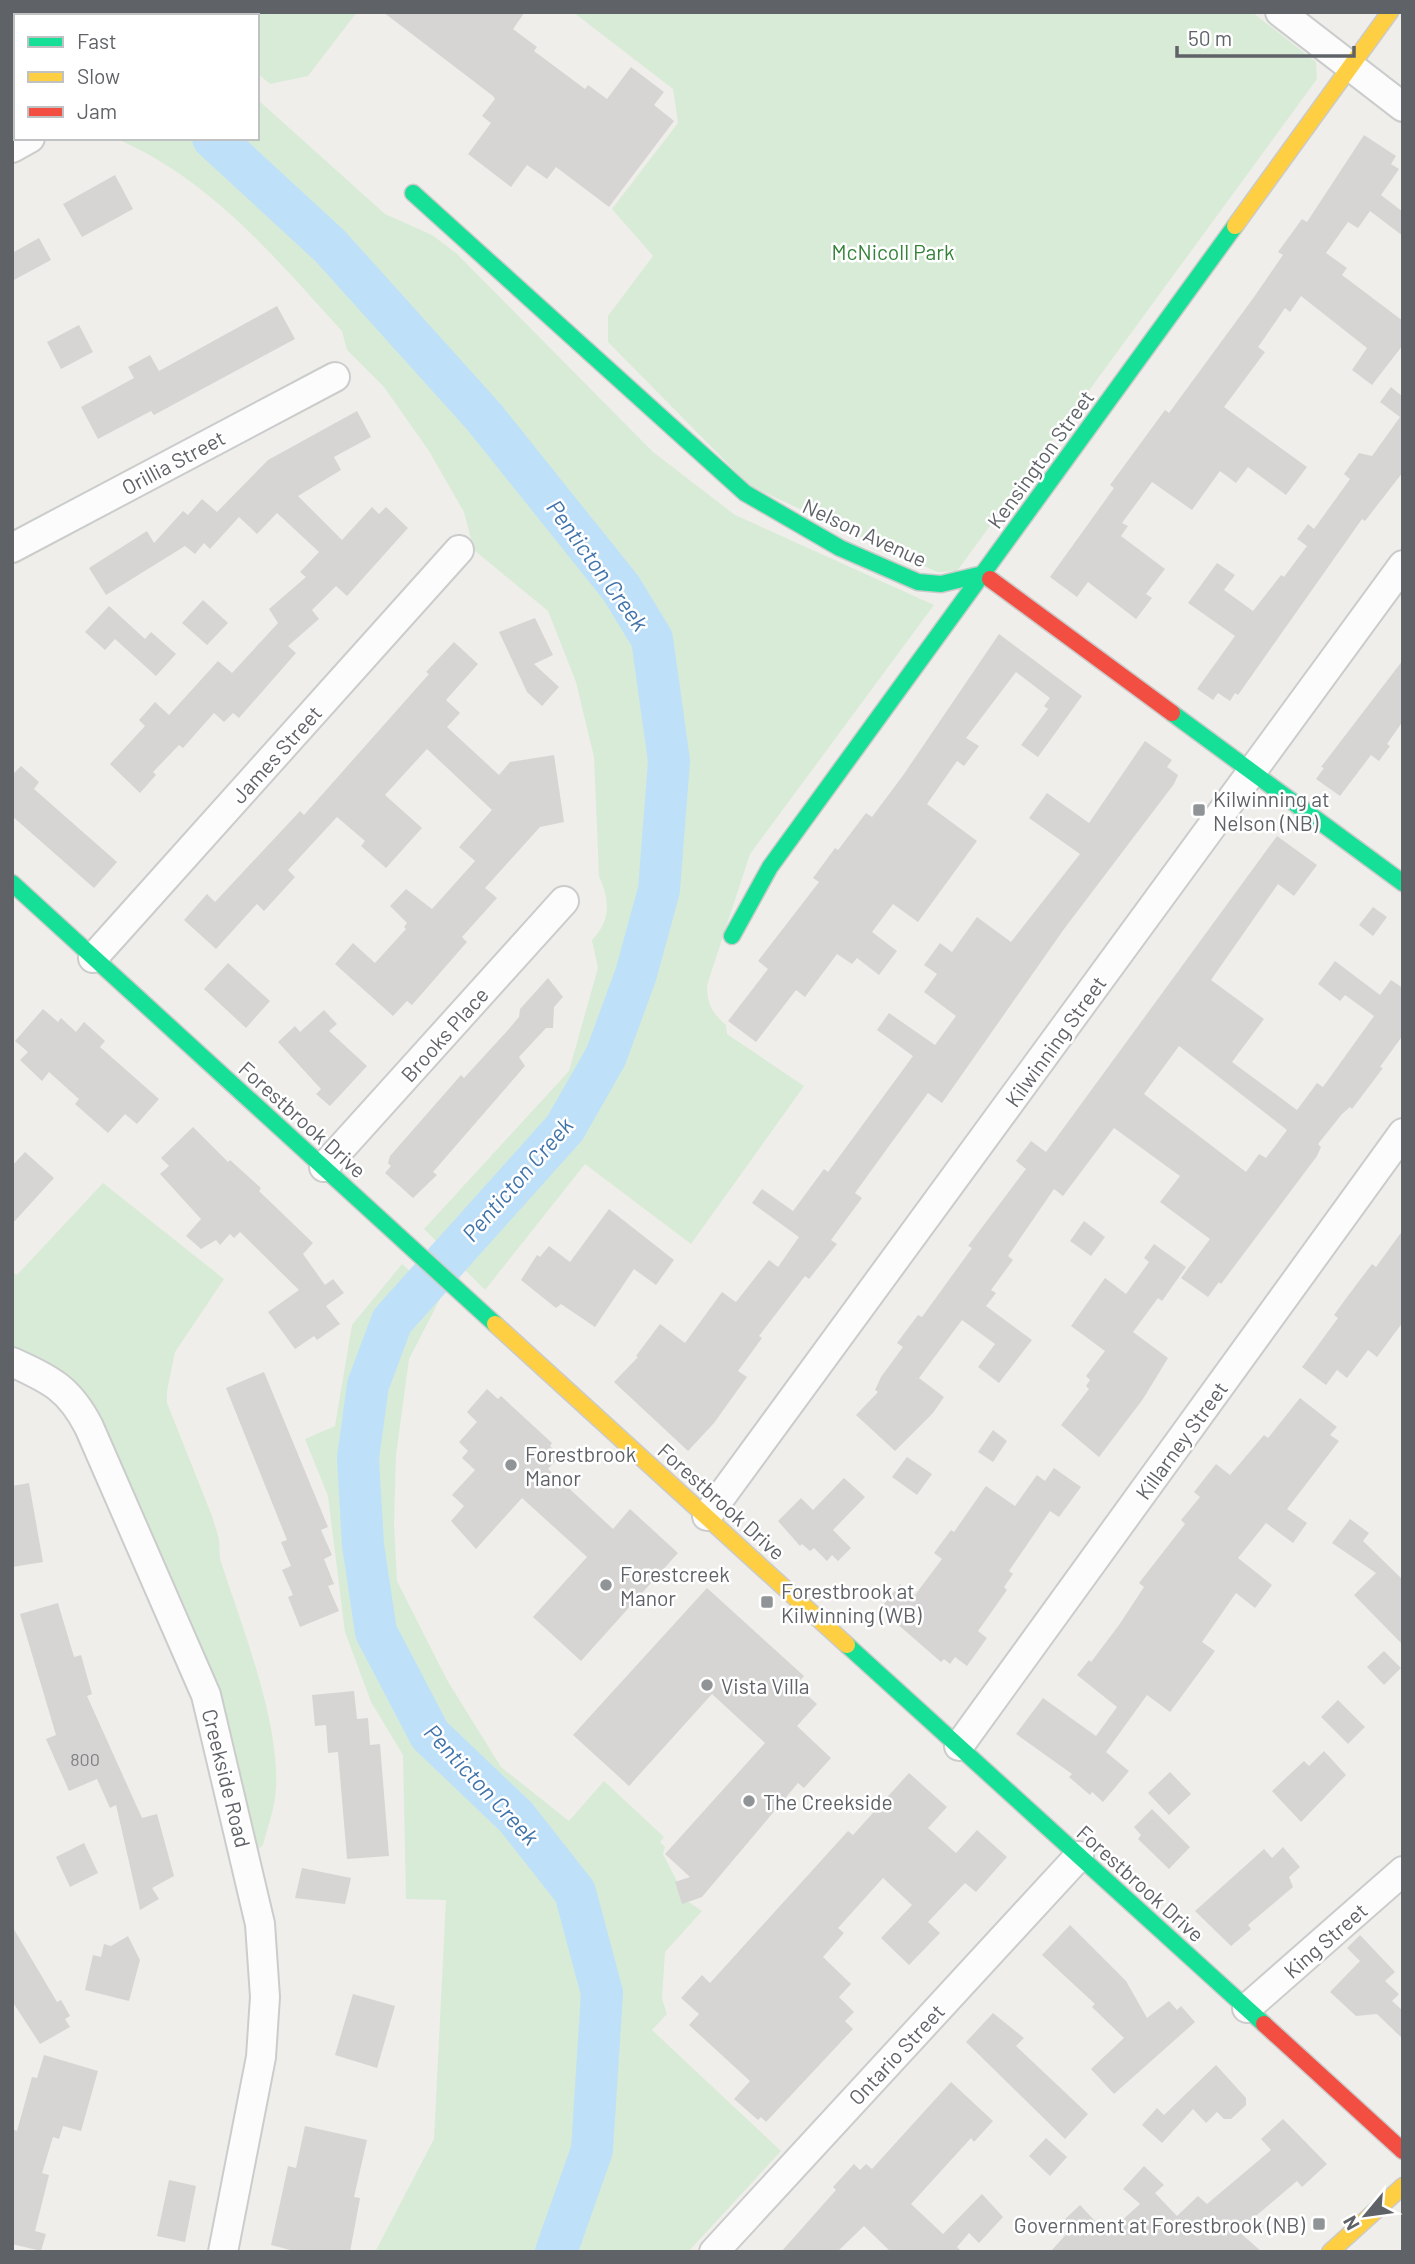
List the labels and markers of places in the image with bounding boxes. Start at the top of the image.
place label: Kilwinning at Nelson (NB) [1213,786,1330,835]
marker: Kilwinning at Nelson (NB) [1191,802,1207,818]
place label: Forestbrook Manor [525,1441,636,1490]
marker: Forestbrook Manor [503,1457,519,1473]
place label: Forestcreek Manor [620,1561,730,1610]
marker: Forestcreek Manor [598,1577,614,1593]
place label: Forestbrook at Kilwinning (WB) [781,1578,922,1627]
marker: Forestbrook at Kilwinning (WB) [759,1594,775,1610]
place label: Vista Villa [721,1673,810,1698]
marker: Vista Villa [699,1677,715,1693]
place label: The Creekside [763,1789,893,1814]
marker: The Creekside [741,1793,757,1809]
place label: Government at Forestbrook (NB) [1014,2212,1306,2237]
marker: Government at Forestbrook (NB) [1311,2216,1327,2232]

